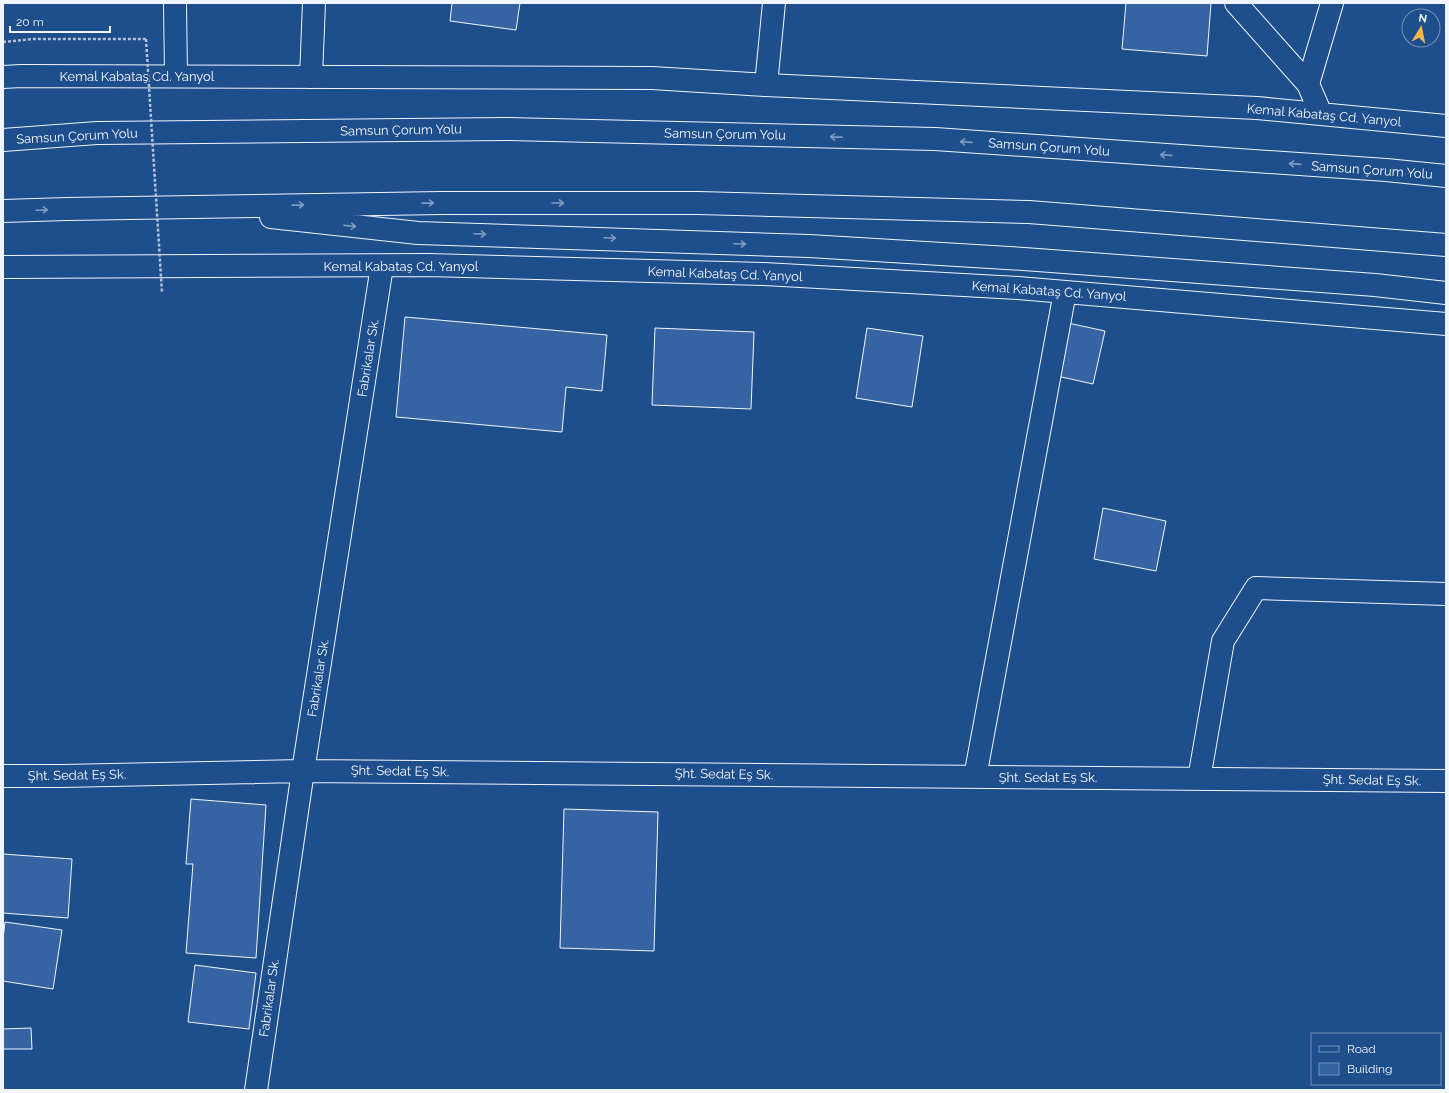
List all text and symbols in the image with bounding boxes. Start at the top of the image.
scale bar [10,8,110,34]
north arrow [1401,8,1441,48]
text: N [1417,12,1428,26]
text: 20 m [16,15,44,29]
street label: Kemal Kabataş Cd. Yanyol [60,69,215,84]
street label: Kemal Kabataş Cd. Yanyol [1246,101,1402,129]
street label: Samsun Çorum Yolu [340,121,462,139]
street label: Samsun Çorum Yolu [16,125,138,147]
street label: Samsun Çorum Yolu [664,125,786,143]
one-way arrow [830,133,843,141]
street label: Samsun Çorum Yolu [988,135,1110,159]
one-way arrow [960,138,973,145]
one-way arrow [1160,151,1173,159]
street label: Samsun Çorum Yolu [1311,158,1433,182]
one-way arrow [1289,160,1302,167]
one-way arrow [421,199,434,207]
one-way arrow [551,199,564,207]
one-way arrow [291,201,304,209]
one-way arrow [35,206,48,214]
one-way arrow [343,222,356,229]
one-way arrow [473,231,486,238]
one-way arrow [603,235,616,242]
one-way arrow [733,240,746,247]
street label: Kemal Kabataş Cd. Yanyol [324,259,479,274]
street label: Kemal Kabataş Cd. Yanyol [647,264,803,284]
street label: Kemal Kabataş Cd. Yanyol [971,278,1127,304]
street label: Fabrikalar Sk. [354,318,382,398]
street label: Fabrikalar Sk. [304,638,332,718]
street label: Şht. Sedat Eş Sk. [351,763,449,779]
street label: Şht. Sedat Eş Sk. [675,766,773,782]
street label: Şht. Sedat Eş Sk. [28,767,126,783]
street label: Şht. Sedat Eş Sk. [999,770,1097,785]
street label: Şht. Sedat Eş Sk. [1323,772,1421,788]
street label: Fabrikalar Sk. [256,958,282,1038]
legend [1311,1033,1441,1085]
text: Road [1347,1042,1376,1056]
text: Building [1347,1062,1393,1076]

